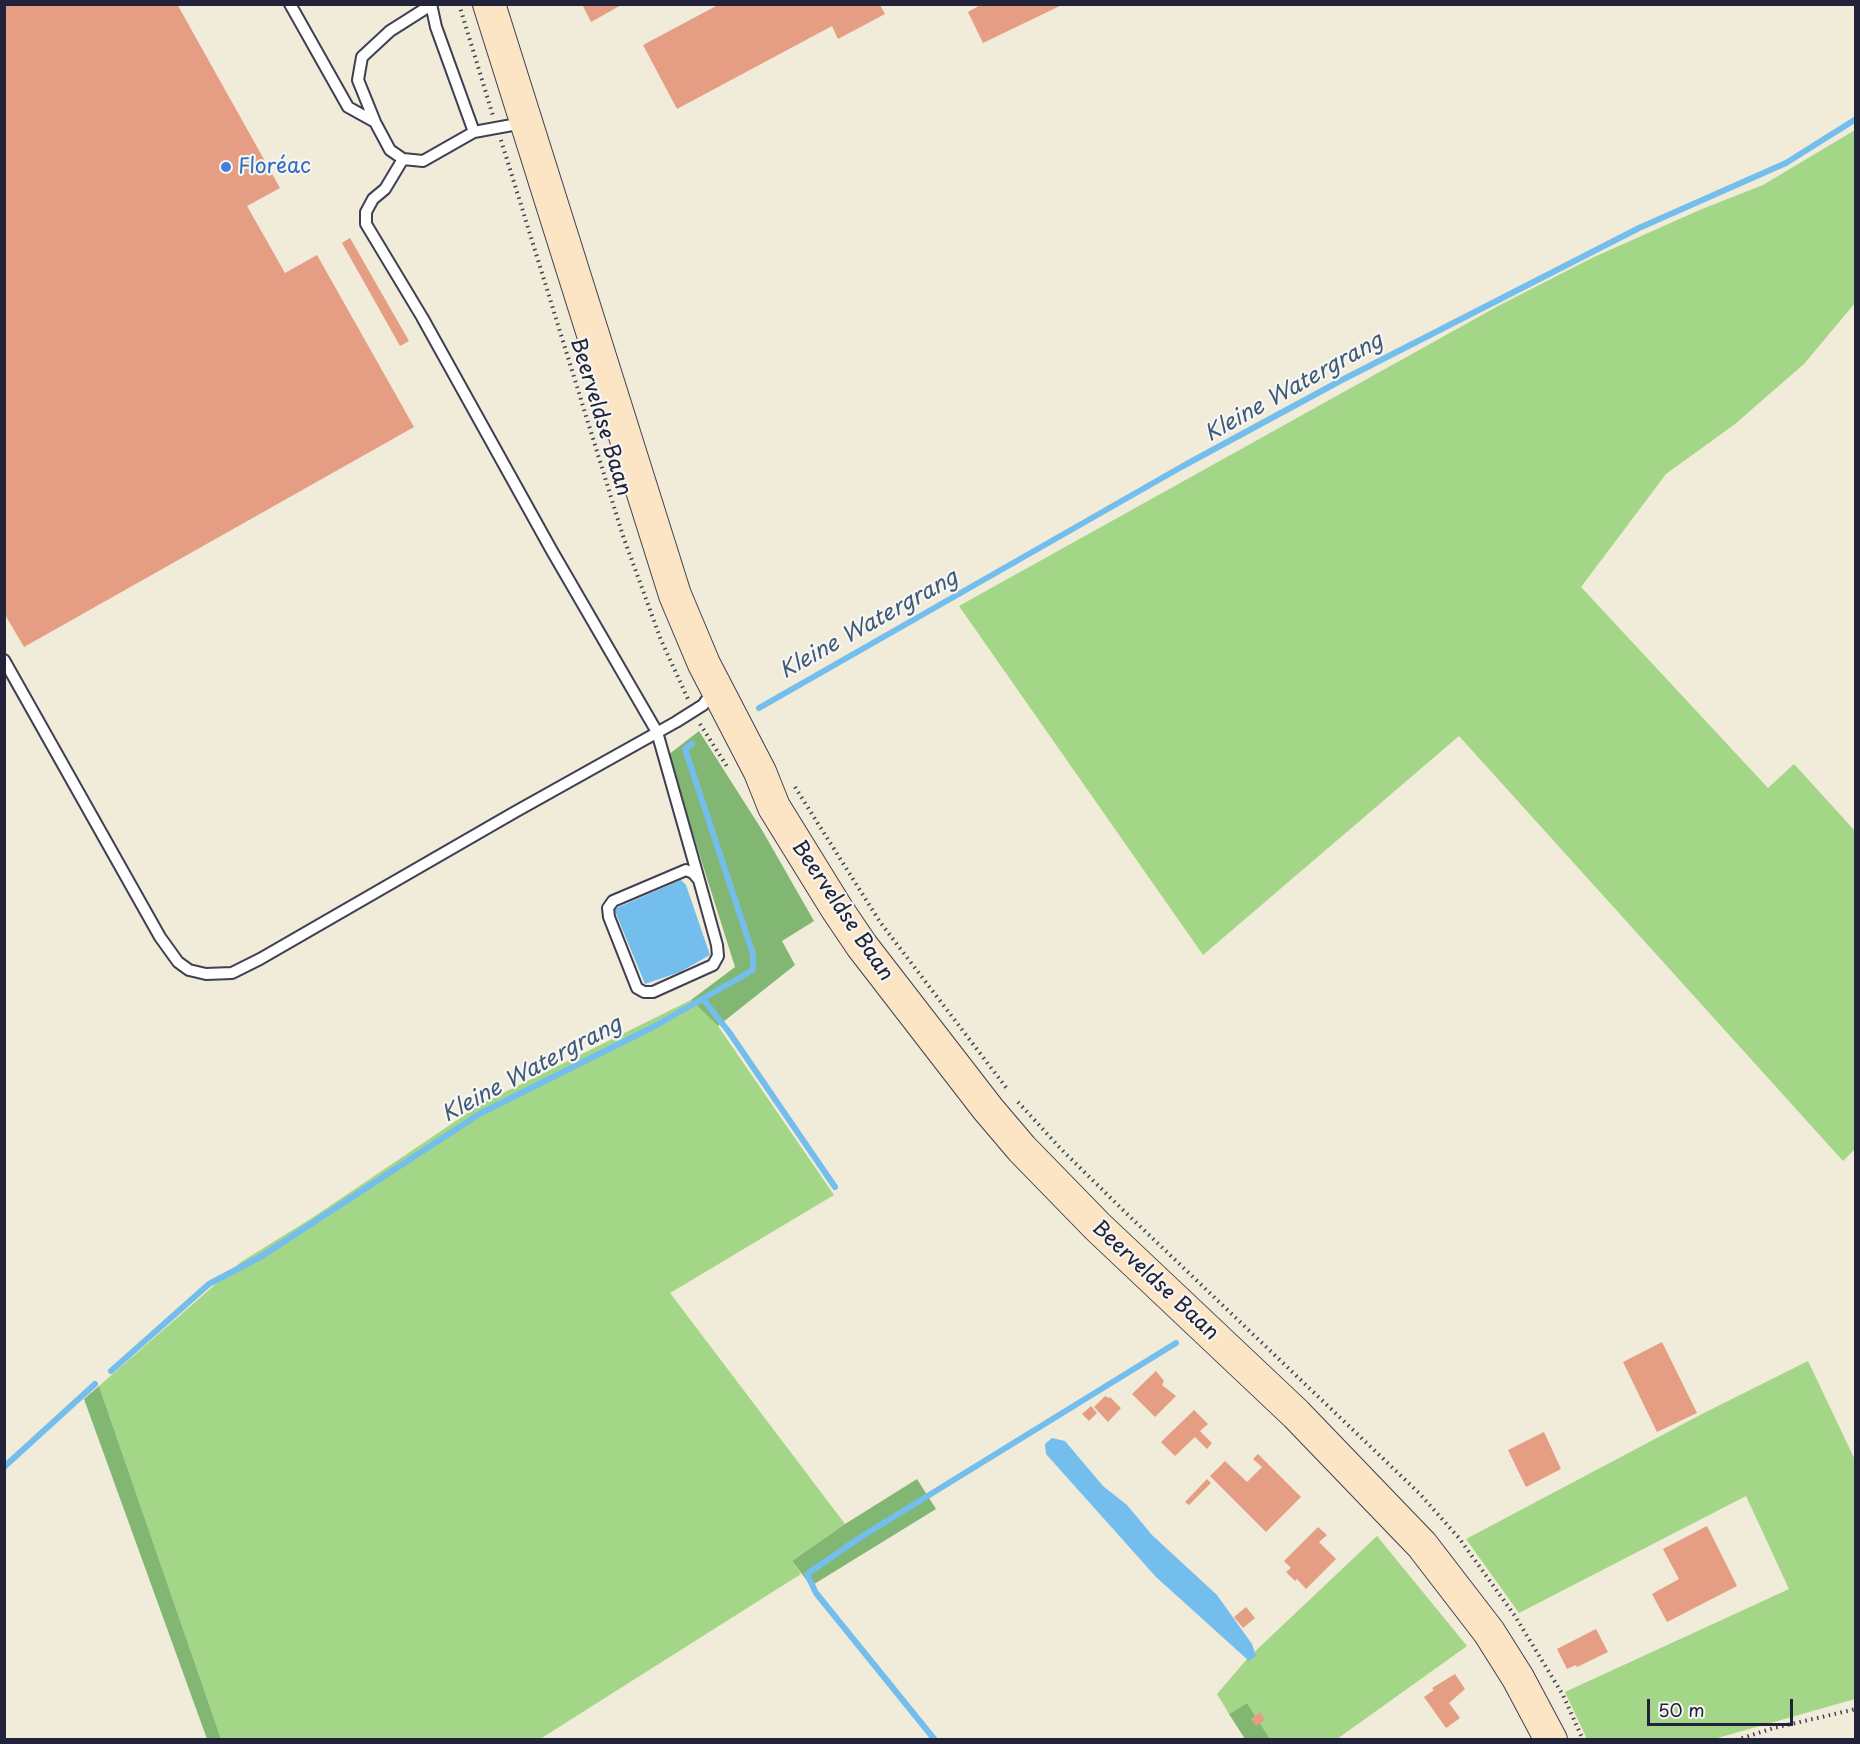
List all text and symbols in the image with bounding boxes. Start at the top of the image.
place label: Floréac [238,154,311,180]
marker: Floréac [219,160,233,174]
water label: Kleine Watergrang [1200,328,1388,448]
street label: Beerveldse Baan [564,335,636,499]
water label: Kleine Watergrang [775,565,963,685]
street label: Beerveldse Baan [786,836,898,986]
water label: Kleine Watergrang [438,1012,626,1128]
street label: Beerveldse Baan [1086,1216,1224,1346]
scale bar [1650,1687,1796,1725]
text: 50 m [1658,1696,1705,1723]

